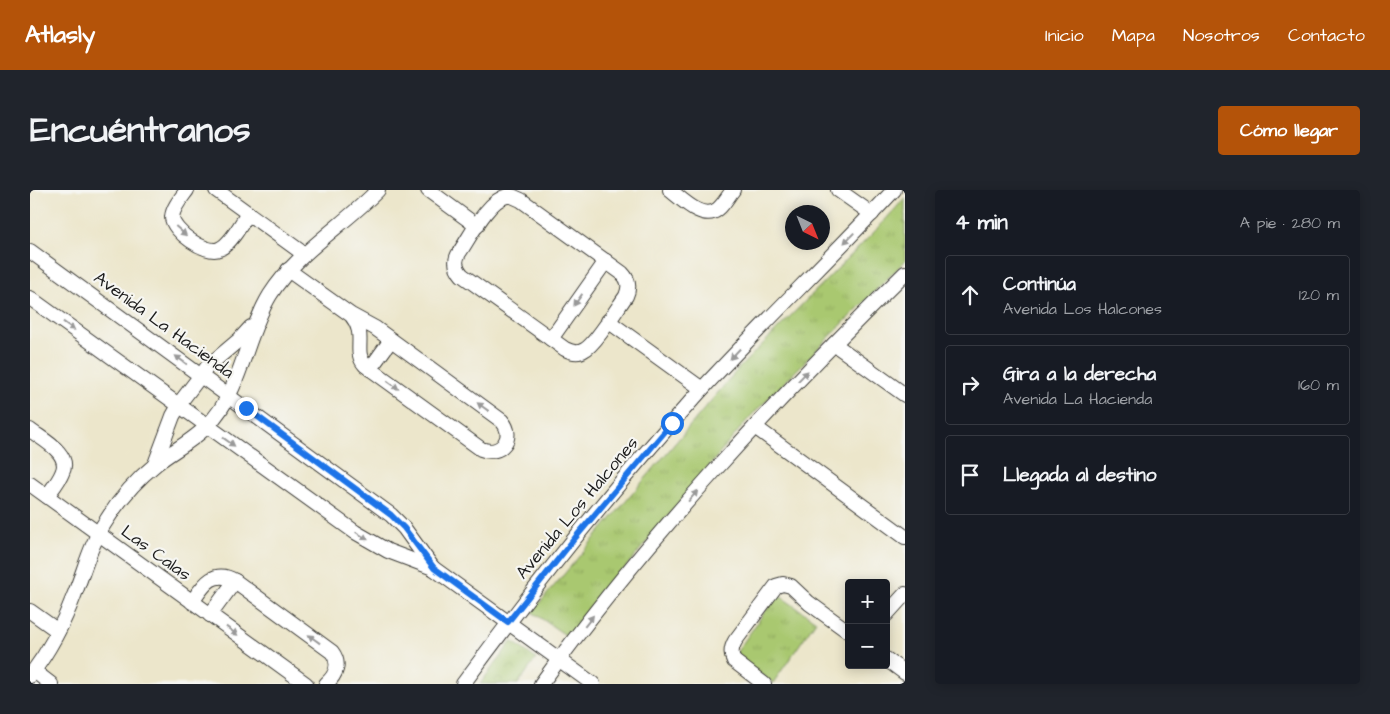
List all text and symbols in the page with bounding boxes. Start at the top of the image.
text: Atlasly [25,18,95,52]
text: Inicio [1045,23,1084,48]
text: Mapa [1112,23,1155,48]
text: Nosotros [1183,23,1260,48]
text: Contacto [1288,23,1365,48]
text: Encuéntranos [30,106,251,155]
button: Cómo llegar [1218,106,1360,155]
north arrow [785,205,830,250]
text: 4 min [955,208,1008,237]
text: A pie · 280 m [1240,212,1340,234]
one-way arrow [174,225,186,237]
one-way arrow [843,231,855,243]
street label: Avenida La Hacienda [89,265,239,385]
text: Continúa [1003,271,1076,298]
icon: ahead [956,281,984,309]
text: 120 m [1299,284,1339,306]
one-way arrow [574,293,583,307]
text: Avenida Los Halcones [1003,298,1162,320]
one-way arrow [62,321,75,332]
one-way arrow [729,348,741,360]
one-way arrow [175,355,188,366]
text: Gira a la derecha [1003,361,1156,388]
one-way arrow [797,371,809,383]
icon: right [956,371,984,399]
text: 160 m [1298,374,1339,396]
one-way arrow [386,380,399,391]
text: Avenida La Hacienda [1003,388,1152,410]
route end [235,397,258,420]
one-way arrow [476,402,490,412]
route start [661,412,684,435]
street label: Avenida Los Halcones [510,431,644,585]
one-way arrow [222,437,236,447]
icon: arrive [956,461,984,489]
text: Llegada al destino [1003,462,1156,489]
one-way arrow [687,491,699,503]
street label: Las Calas [116,519,196,587]
one-way arrow [355,532,368,541]
map controls [845,579,890,669]
button: + [845,579,890,624]
one-way arrow [584,614,594,628]
button: − [845,624,890,669]
one-way arrow [225,626,239,636]
one-way arrow [307,634,321,644]

